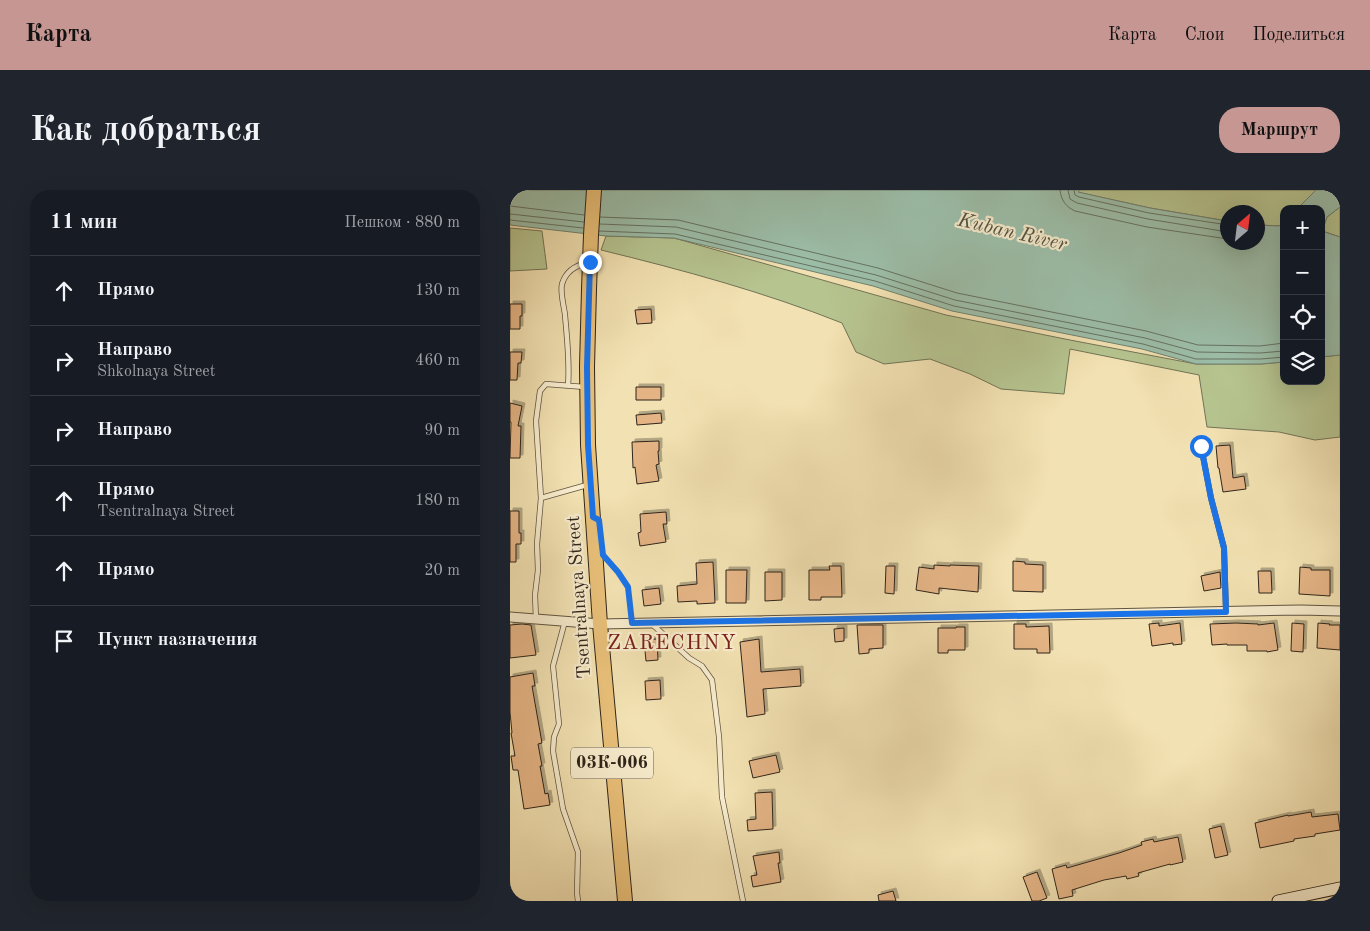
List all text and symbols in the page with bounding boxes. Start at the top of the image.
text: Карта [25,23,92,47]
text: Карта [1108,26,1157,44]
text: Слои [1185,26,1224,44]
text: Поделиться [1252,26,1345,44]
button: Маршрут [1219,107,1340,153]
text: Как добраться [30,113,261,148]
north arrow [1220,205,1265,250]
map controls [1280,205,1325,385]
button: + [1280,205,1325,250]
water label: Kuban River [955,211,1069,255]
text: 11 мин [50,212,118,233]
text: Пешком · 880 m [344,215,460,231]
button: − [1280,250,1325,295]
route end [579,251,602,274]
icon: ahead [50,277,78,305]
text: Прямо [97,281,155,300]
text: 130 m [415,283,460,299]
button: locate [1280,295,1325,340]
button: layers [1280,340,1325,385]
text: Направо [97,341,172,360]
icon: right [50,347,78,375]
text: 460 m [415,353,460,369]
text: Shkolnaya Street [97,364,215,380]
icon: right [50,417,78,445]
text: Направо [97,421,172,440]
text: 90 m [424,423,460,439]
route start [1190,435,1213,458]
text: Прямо [97,481,155,500]
icon: ahead [50,487,78,515]
text: 180 m [415,493,460,509]
text: Tsentralnaya Street [97,504,235,520]
street label: Tsentralnaya Street [565,515,595,679]
icon: ahead [50,557,78,585]
text: Прямо [97,561,155,580]
text: 20 m [424,563,460,579]
icon: arrive [50,627,78,655]
text: Пункт назначения [97,631,257,650]
district label: ZARECHNY [607,633,737,654]
road number: 03К-006 [571,748,653,778]

